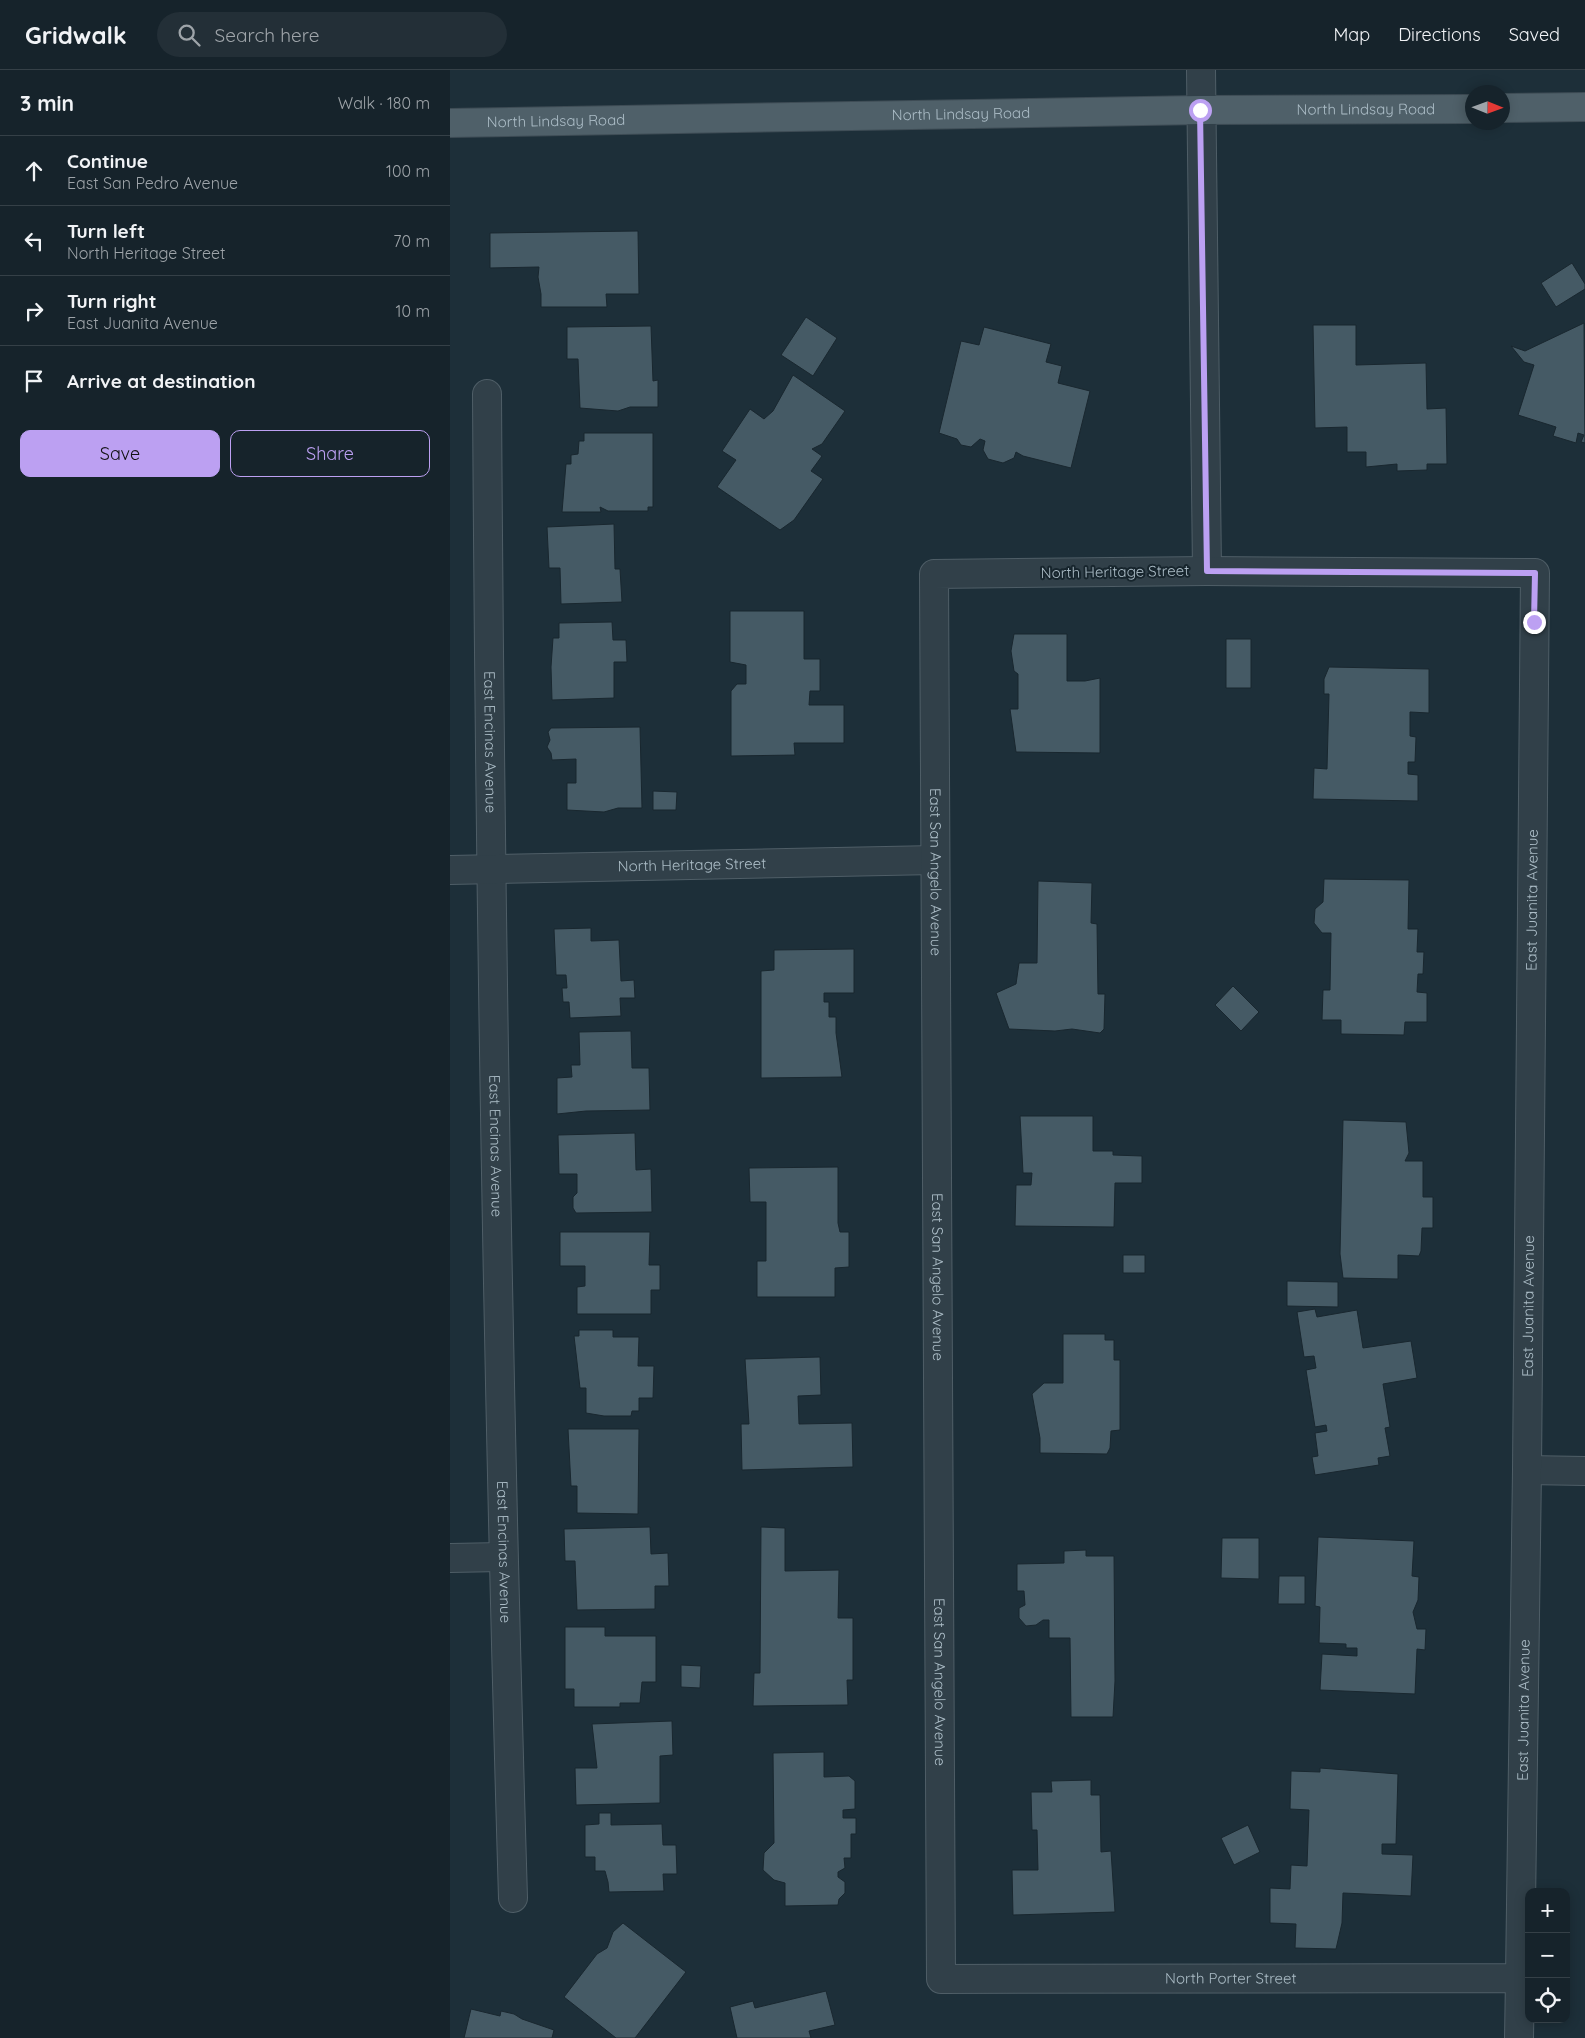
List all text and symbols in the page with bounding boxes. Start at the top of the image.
search box [157,12,507,57]
text: Gridwalk [25,20,127,50]
icon: search [175,21,203,49]
text: Search here [215,23,319,47]
text: Map [1333,23,1370,46]
text: Directions [1398,23,1481,46]
text: Saved [1509,23,1560,46]
north arrow [1465,85,1510,130]
text: 3 min [20,90,74,116]
text: Walk · 180 m [338,93,430,113]
route start [1189,99,1212,122]
street label: North Lindsay Road [1297,99,1435,119]
street label: North Lindsay Road [891,103,1030,124]
street label: North Lindsay Road [487,110,625,131]
text: Continue [67,149,148,173]
icon: ahead [20,157,48,185]
text: 100 m [386,161,430,181]
text: East San Pedro Avenue [67,173,238,193]
text: Turn left [67,219,145,243]
icon: left [20,227,48,255]
text: 70 m [393,231,430,251]
text: North Heritage Street [67,243,225,263]
text: Turn right [67,289,156,313]
icon: right [20,297,48,325]
text: 10 m [396,301,430,321]
text: East Juanita Avenue [67,313,218,333]
icon: arrive [20,367,48,395]
text: Arrive at destination [67,369,256,393]
button: Save [20,430,220,477]
button: Share [230,430,430,477]
street label: North Heritage Street [1041,561,1189,582]
route end [1523,611,1546,634]
street label: East Encinas Avenue [480,671,501,813]
street label: East San Angelo Avenue [926,788,946,956]
street label: East Juanita Avenue [1521,829,1542,971]
street label: North Heritage Street [617,853,766,876]
street label: East Encinas Avenue [485,1075,507,1217]
street label: East San Angelo Avenue [928,1193,948,1361]
street label: East Juanita Avenue [1518,1235,1538,1377]
street label: East Encinas Avenue [493,1480,515,1623]
street label: East San Angelo Avenue [930,1598,950,1766]
street label: East Juanita Avenue [1513,1639,1534,1781]
map controls [1525,1888,1570,2023]
button: + [1525,1888,1570,1933]
button: − [1525,1933,1570,1978]
street label: North Porter Street [1165,1968,1297,1988]
button: locate [1525,1978,1570,2023]

